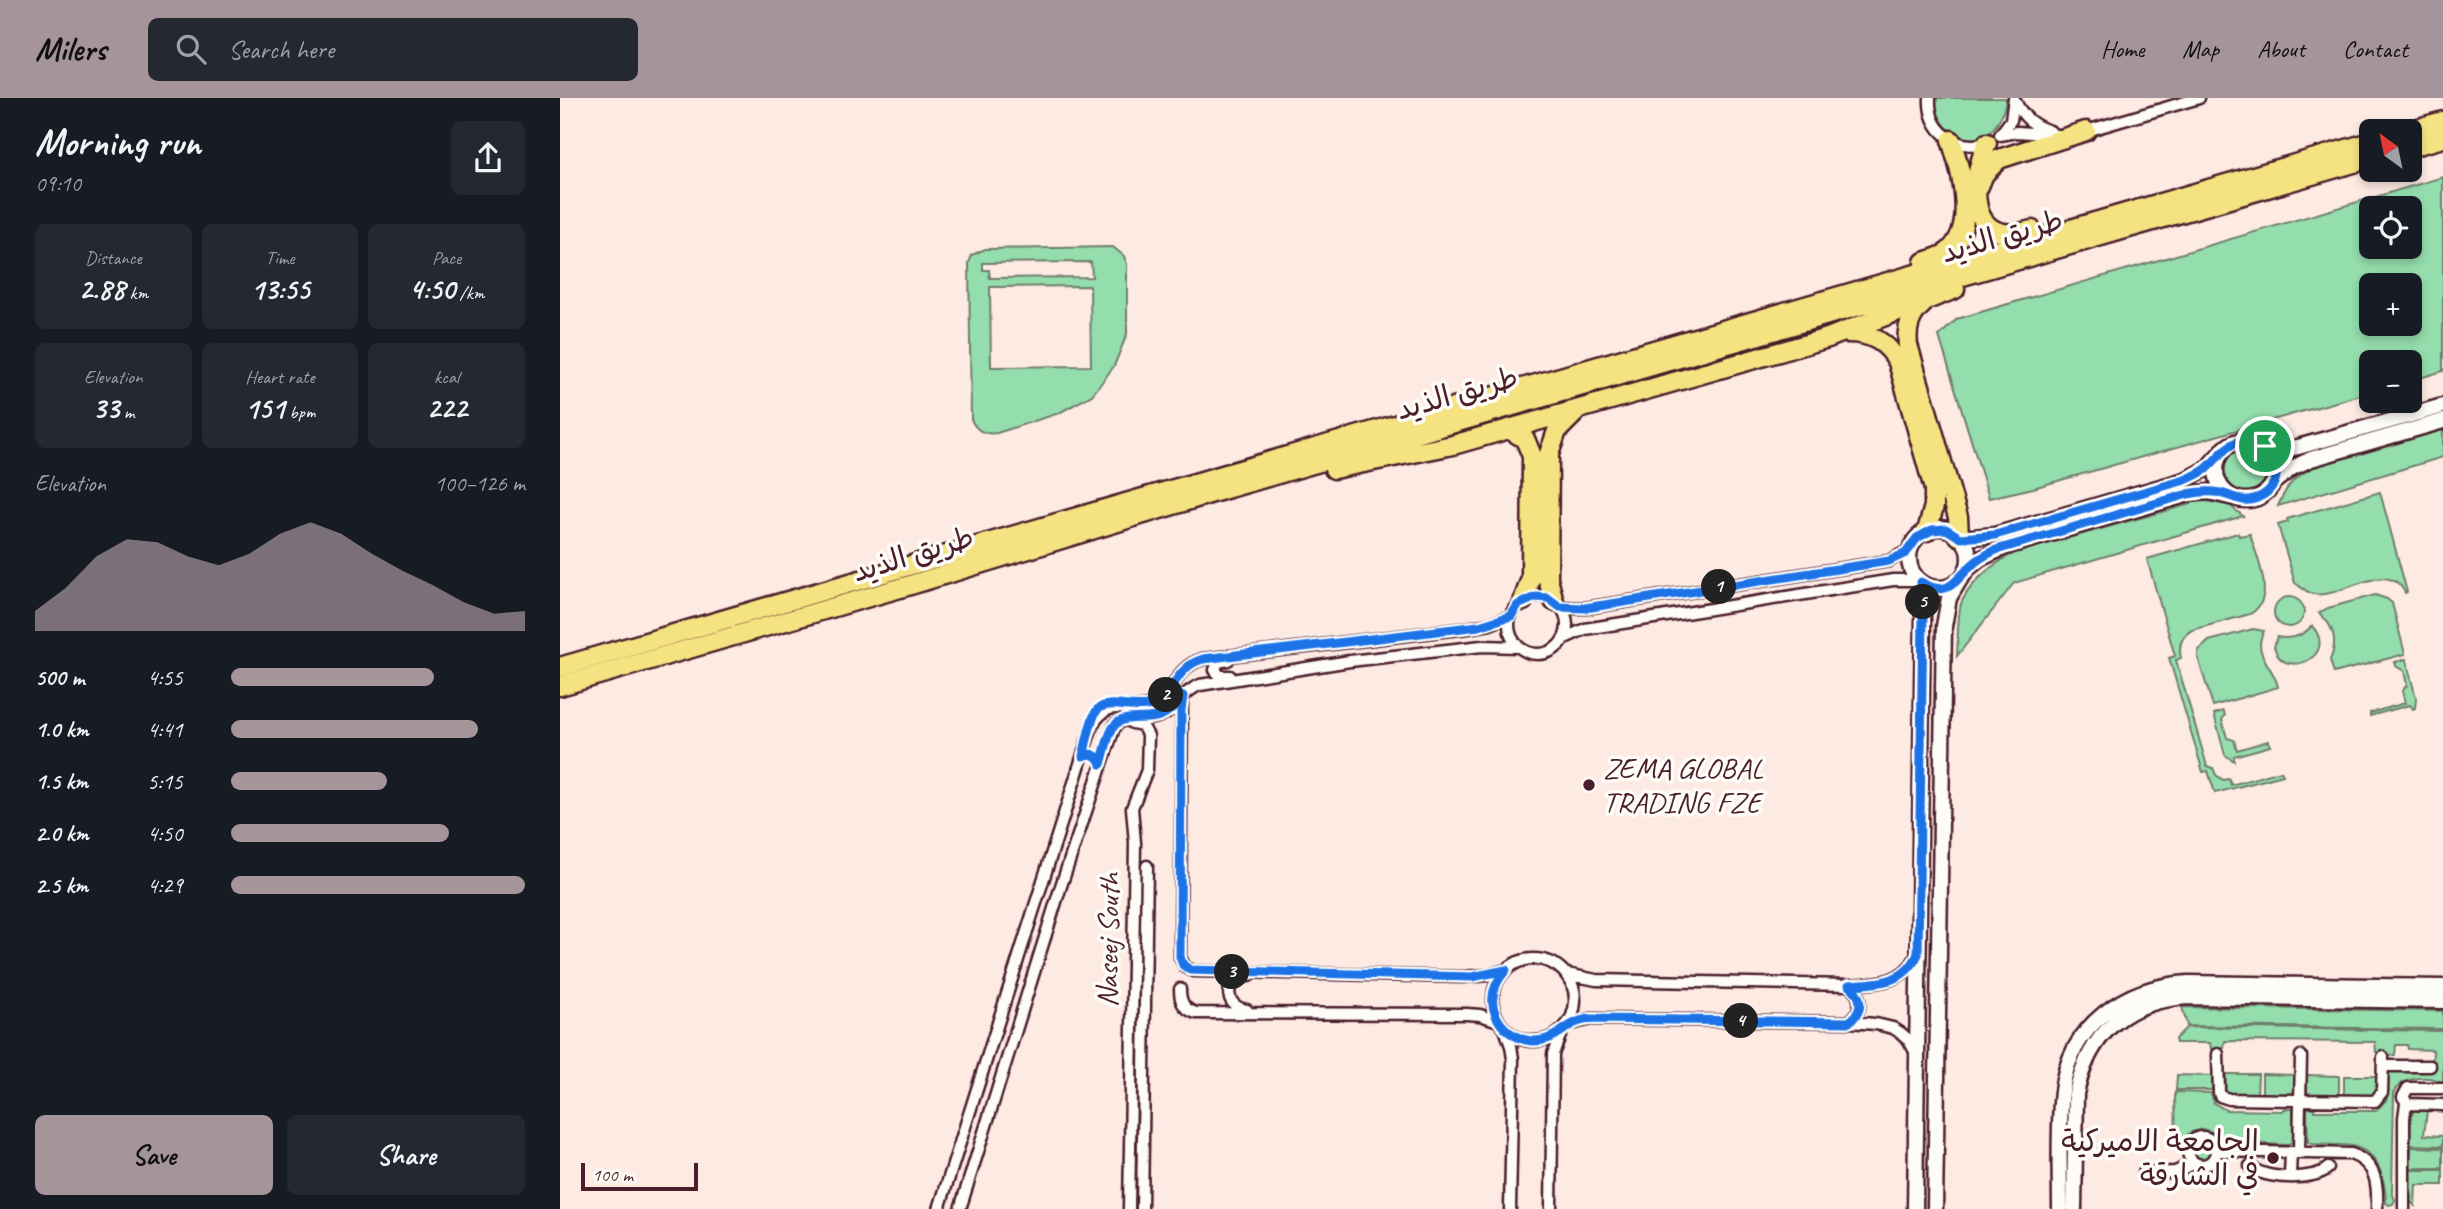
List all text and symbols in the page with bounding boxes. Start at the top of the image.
search box [148,18,638,81]
text: Milers [35,28,106,70]
icon: search [172,30,210,68]
text: Search here [228,33,334,66]
text: Home [2101,34,2144,64]
text: Map [2182,34,2219,64]
text: About [2257,34,2305,64]
text: Contact [2343,34,2408,64]
text: Morning run [35,119,201,166]
north arrow [2359,119,2422,182]
map controls [2359,119,2422,413]
button: share [451,121,525,195]
text: 09:10 [35,169,81,198]
button: locate [2359,196,2422,259]
street label: طريق الذيد [1937,200,2067,272]
text: Distance [85,246,142,270]
text: Time [265,246,295,270]
text: Pace [432,246,461,270]
text: 2.88 [79,270,125,308]
text: 13:55 [251,270,309,308]
text: 4:50 [409,270,455,308]
button: + [2359,273,2422,336]
text: km [125,281,148,305]
text: /km [455,281,484,305]
button: − [2359,350,2422,413]
street label: طريق الذيد [1392,357,1522,429]
text: Elevation [84,365,143,389]
text: Heart rate [245,365,315,389]
text: kcal [434,365,459,389]
text: 33 [92,389,119,427]
text: 151 [245,389,285,427]
text: 222 [426,389,467,427]
text: m [119,400,134,424]
text: bpm [285,400,315,424]
pin [2235,416,2295,476]
icon: arrive [2246,427,2284,465]
text: Elevation [35,469,106,498]
text: 100–126 m [434,469,525,498]
street label: طريق الذيد [848,518,978,590]
pin: 1 [1702,570,1736,604]
text: 1 [1714,574,1723,598]
pin: 5 [1906,584,1940,620]
text: 5 [1918,589,1927,613]
text: 500 m [35,663,84,692]
text: 4:55 [147,663,183,692]
pin: 2 [1148,678,1184,712]
text: 2 [1161,682,1170,706]
text: 1.0 km [35,715,89,744]
text: 4:41 [147,715,183,744]
place label: ZEMA GLOBAL TRADING FZE [1603,749,1764,821]
text: 1.5 km [35,767,88,796]
text: 5:15 [147,767,183,796]
marker: ZEMA GLOBAL TRADING FZE [1581,777,1597,793]
text: 2.0 km [35,819,89,848]
text: 4:50 [147,819,183,848]
text: 2.5 km [35,871,88,900]
text: 4:29 [147,871,183,900]
street label: Naseej South [1088,871,1128,1007]
pin: 3 [1214,954,1250,990]
text: 3 [1227,959,1236,983]
pin: 4 [1724,1004,1758,1038]
text: 4 [1736,1008,1745,1032]
button: Save [35,1115,273,1195]
button: Share [287,1115,525,1195]
place label: الجامعة الاميركية في الشارقة [2061,1122,2259,1196]
marker: الجامعة الاميركية في الشارقة [2265,1150,2281,1166]
scale bar [581,1160,698,1192]
text: 100 m [592,1163,633,1187]

